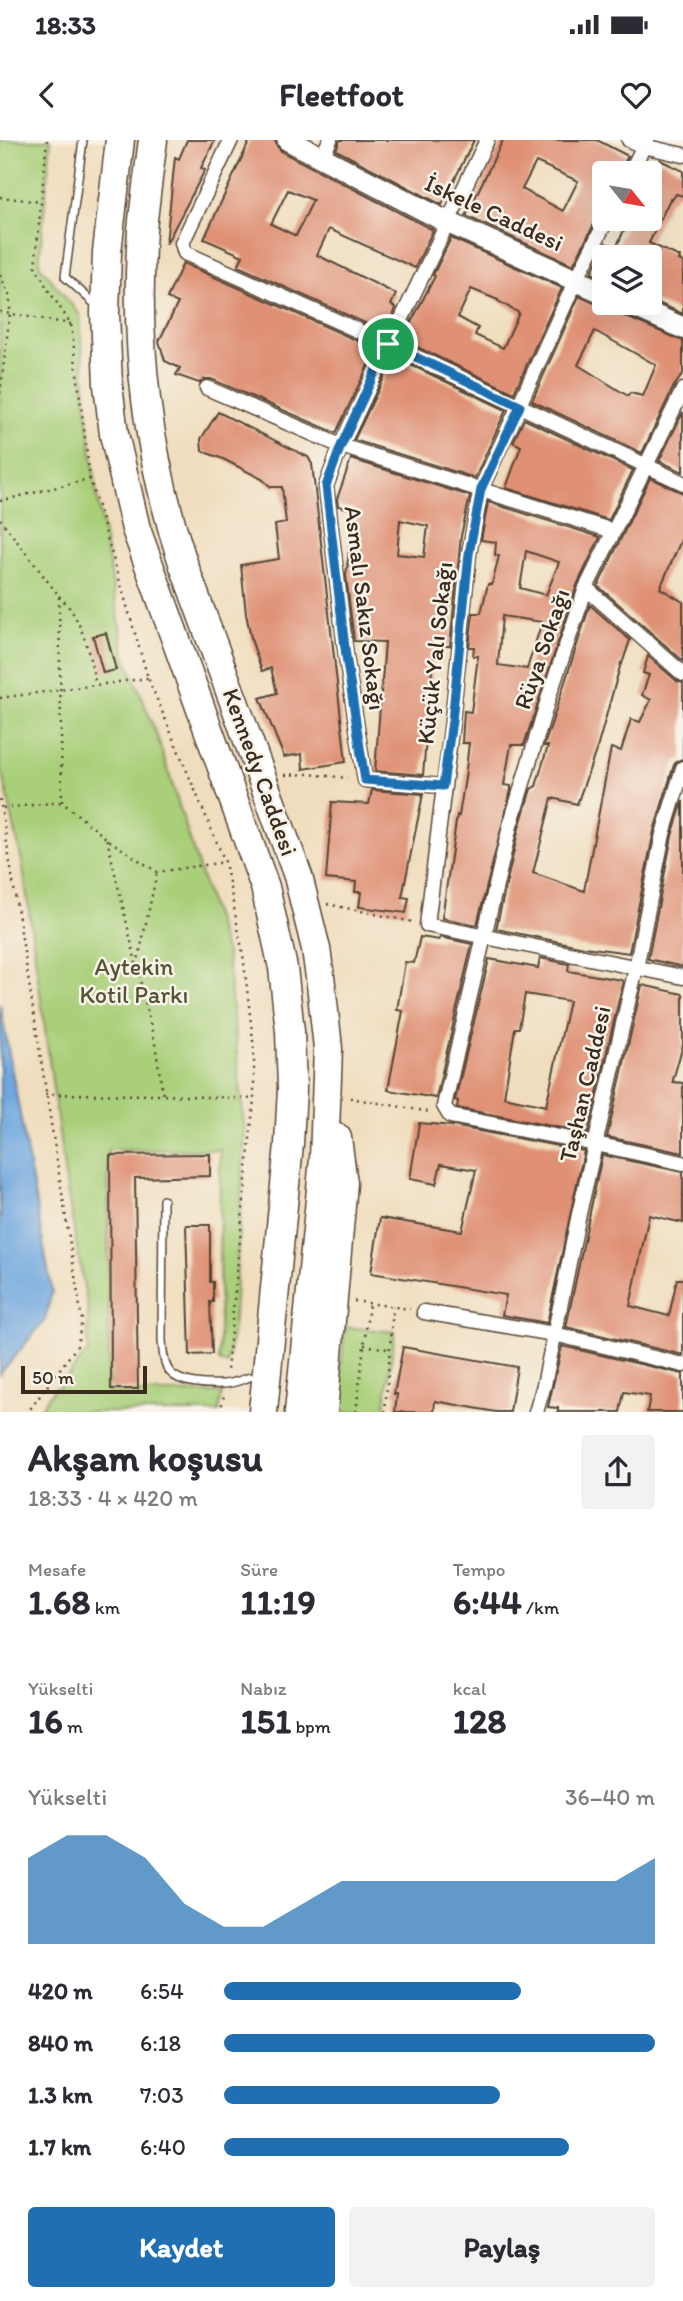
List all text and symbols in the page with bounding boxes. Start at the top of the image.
text: 18:33 [35,9,96,41]
icon: back [28,76,66,114]
text: Fleetfoot [279,76,404,114]
icon: heart [617,76,655,114]
north arrow [592,161,662,231]
map controls [592,161,662,315]
street label: İskele Caddesi [420,168,568,257]
button: layers [592,245,662,315]
pin [358,314,418,374]
icon: arrive [369,325,407,363]
street label: Asmalı Sakız Sokağı [339,504,392,712]
street label: Küçük Yalı Sokağı [410,560,459,746]
street label: Rüya Sokağı [507,585,576,713]
street label: Kennedy Caddesi [217,684,304,860]
park label: Aytekin Kotil Parkı [80,952,188,1009]
street label: Taşhan Caddesi [552,1003,617,1165]
scale bar [21,1363,147,1395]
text: 50 m [32,1366,74,1389]
text: Akşam koşusu [28,1435,263,1481]
button: share [581,1435,655,1509]
text: 18:33 · 4 × 420 m [28,1484,198,1512]
text: Mesafe [28,1558,86,1581]
text: Süre [240,1558,278,1581]
text: Tempo [453,1558,506,1581]
text: 1.68 [28,1581,91,1623]
text: 11:19 [240,1581,316,1623]
text: 6:44 [453,1581,522,1623]
text: km [91,1596,120,1619]
text: /km [522,1596,559,1619]
text: Yükselti [28,1677,93,1700]
text: Nabız [240,1677,287,1700]
text: kcal [453,1677,486,1700]
text: 16 [28,1700,63,1742]
text: 151 [240,1700,291,1742]
text: 128 [453,1700,507,1742]
text: m [63,1715,83,1738]
text: bpm [291,1715,331,1738]
text: Yükselti [28,1783,107,1811]
text: 36–40 m [565,1783,655,1811]
text: 420 m [28,1977,93,2005]
text: 6:54 [140,1977,184,2005]
text: 840 m [28,2029,93,2057]
text: 6:18 [140,2029,181,2057]
text: 1.3 km [28,2081,92,2109]
text: 7:03 [140,2081,184,2109]
text: 1.7 km [28,2133,91,2161]
text: 6:40 [140,2133,186,2161]
button: Kaydet [28,2207,335,2287]
button: Paylaş [349,2207,655,2287]

